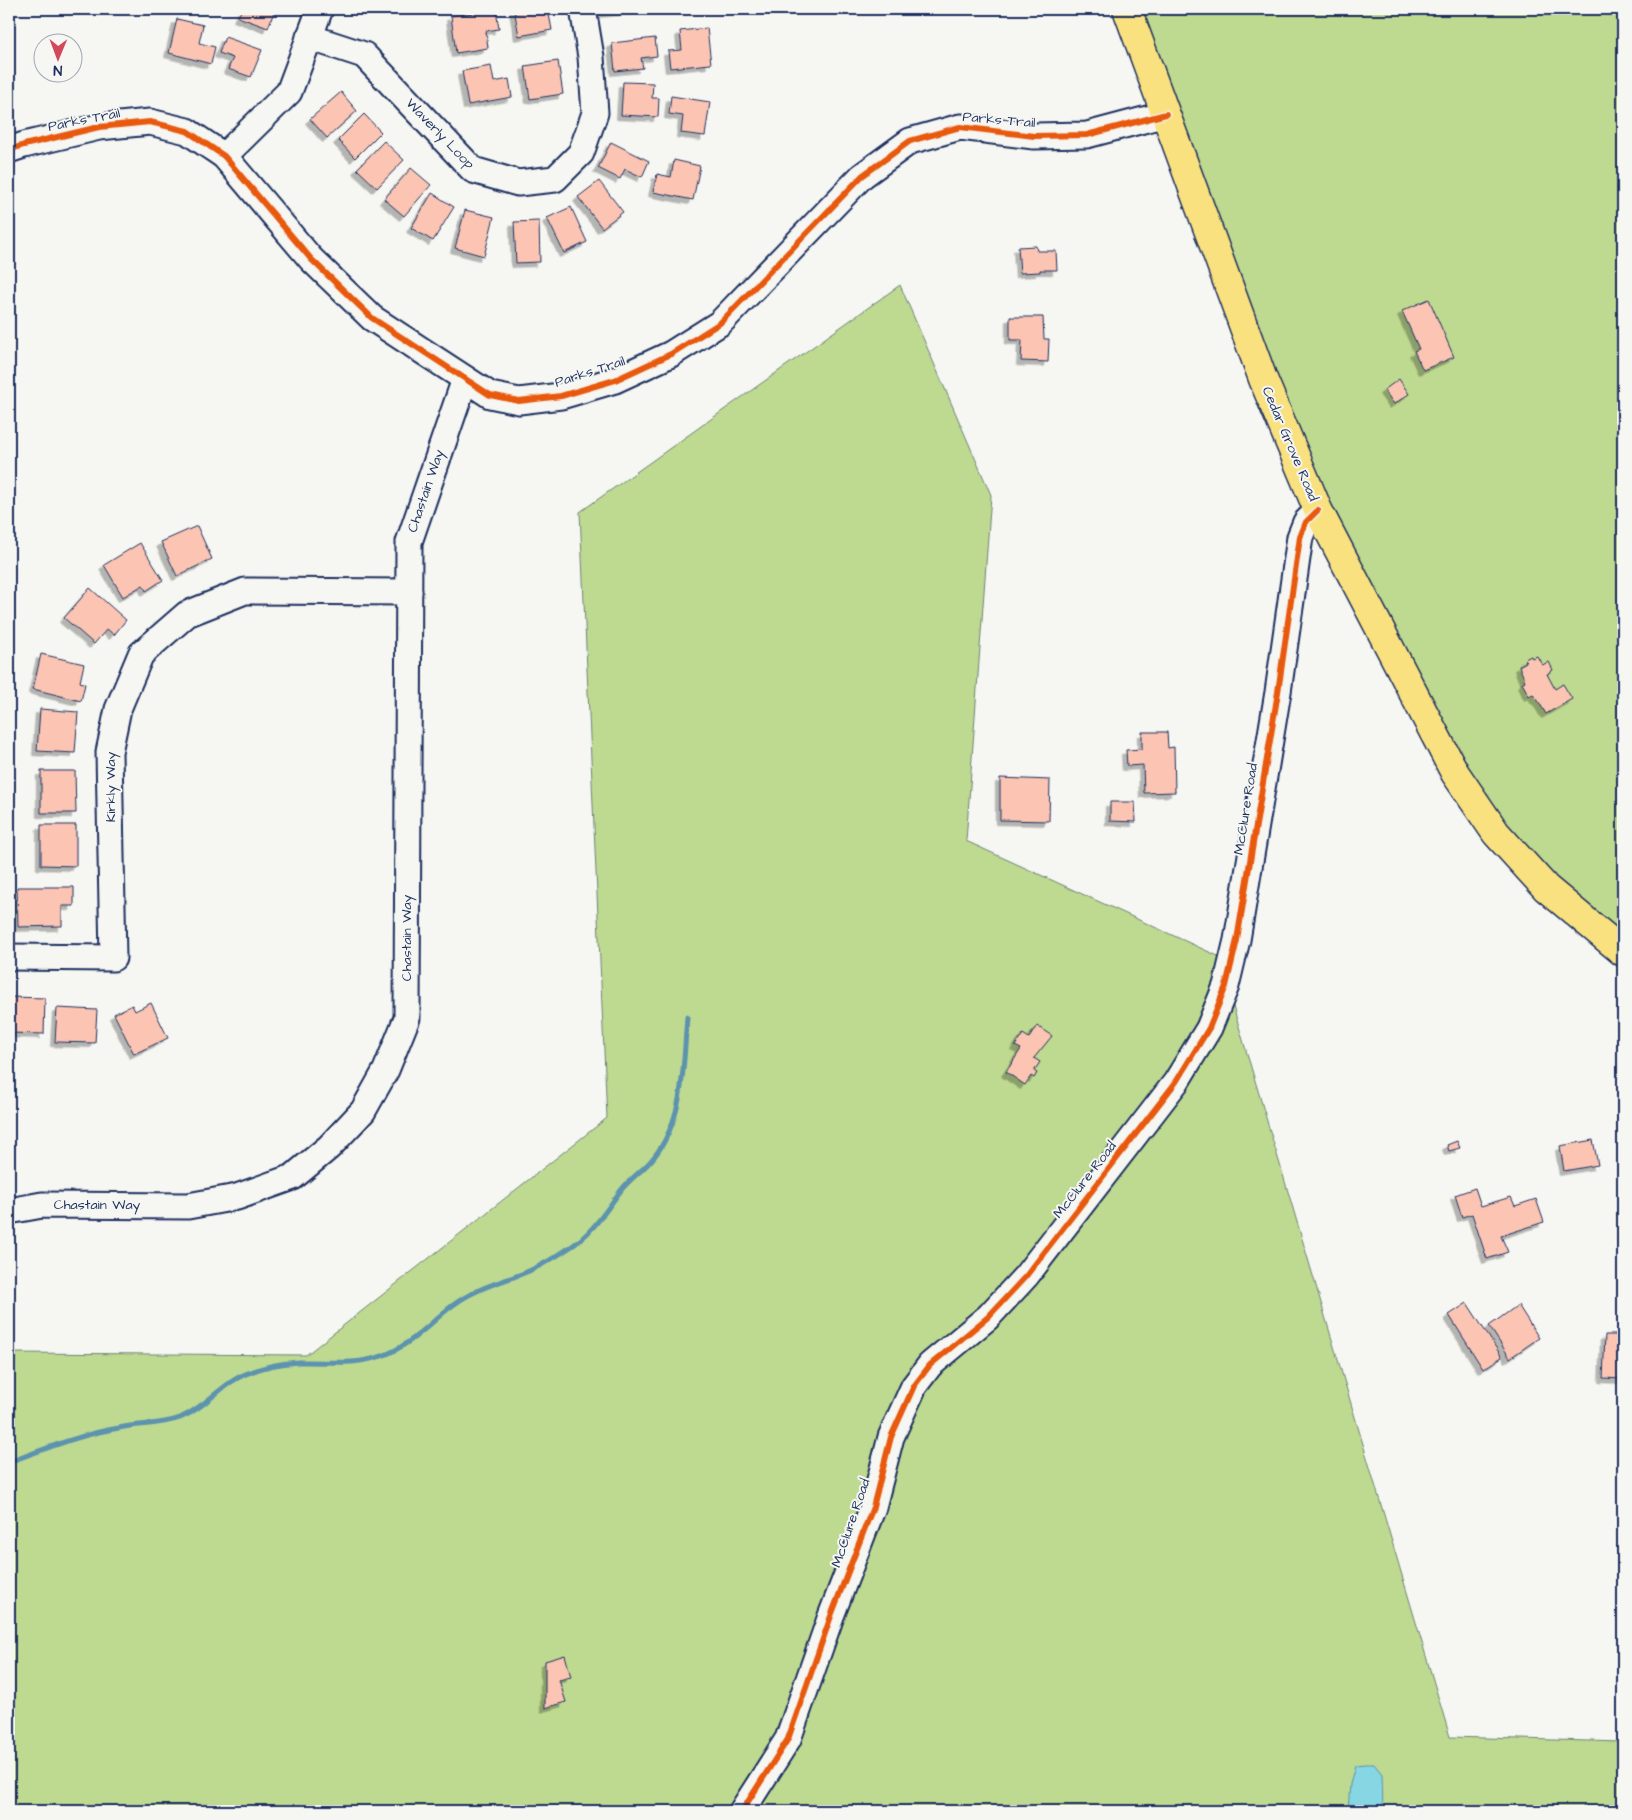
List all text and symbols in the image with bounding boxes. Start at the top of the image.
north arrow [32,32,82,82]
text: N [53,60,62,80]
street label: Waverly Loop [401,94,479,174]
street label: Parks Trail [46,103,122,137]
street label: Parks Trail [962,107,1036,133]
street label: Parks Trail [552,351,628,393]
street label: Cedar Grove Road [1257,383,1323,505]
street label: Chastain Way [402,447,450,535]
street label: Kirkly Way [101,751,121,822]
street label: McClure Road [1229,762,1263,856]
street label: Chastain Way [397,894,417,981]
street label: McClure Road [1049,1137,1121,1223]
street label: Chastain Way [54,1195,141,1215]
street label: McClure Road [826,1476,876,1570]

